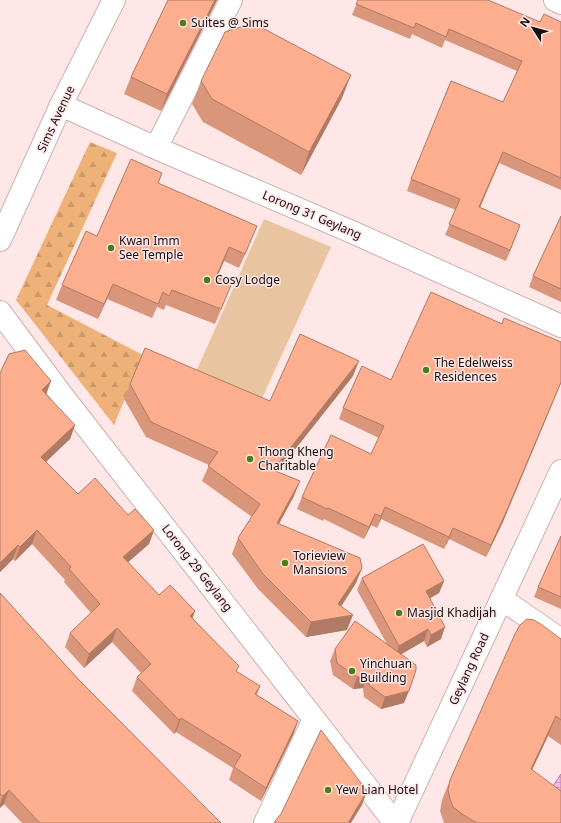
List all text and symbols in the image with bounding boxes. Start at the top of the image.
north arrow [513,8,553,48]
place label: Suites @ Sims [191,14,269,31]
text: N [516,14,533,30]
marker: Suites @ Sims [178,18,188,28]
street label: Sims Avenue [33,82,79,155]
street label: Lorong 31 Geylang [260,186,364,243]
place label: Kwan Imm See Temple [119,232,184,263]
marker: Kwan Imm See Temple [106,243,116,253]
place label: Cosy Lodge [215,271,280,288]
marker: Cosy Lodge [202,275,212,285]
place label: The Edelweiss Residences [434,354,513,385]
marker: The Edelweiss Residences [421,365,431,375]
place label: Thong Kheng Charitable [258,443,334,474]
marker: Thong Kheng Charitable [245,454,255,464]
street label: Lorong 29 Geylang [158,521,237,615]
place label: Torieview Mansions [293,547,348,578]
marker: Torieview Mansions [280,558,290,568]
place label: Masjid Khadijah [407,604,496,621]
marker: Masjid Khadijah [394,608,404,618]
street label: Geylang Road [444,630,493,708]
place label: Yinchuan Building [360,655,412,686]
marker: Yinchuan Building [347,666,357,676]
place label: Yew Lian Hotel [336,781,418,798]
marker: Yew Lian Hotel [323,785,333,795]

